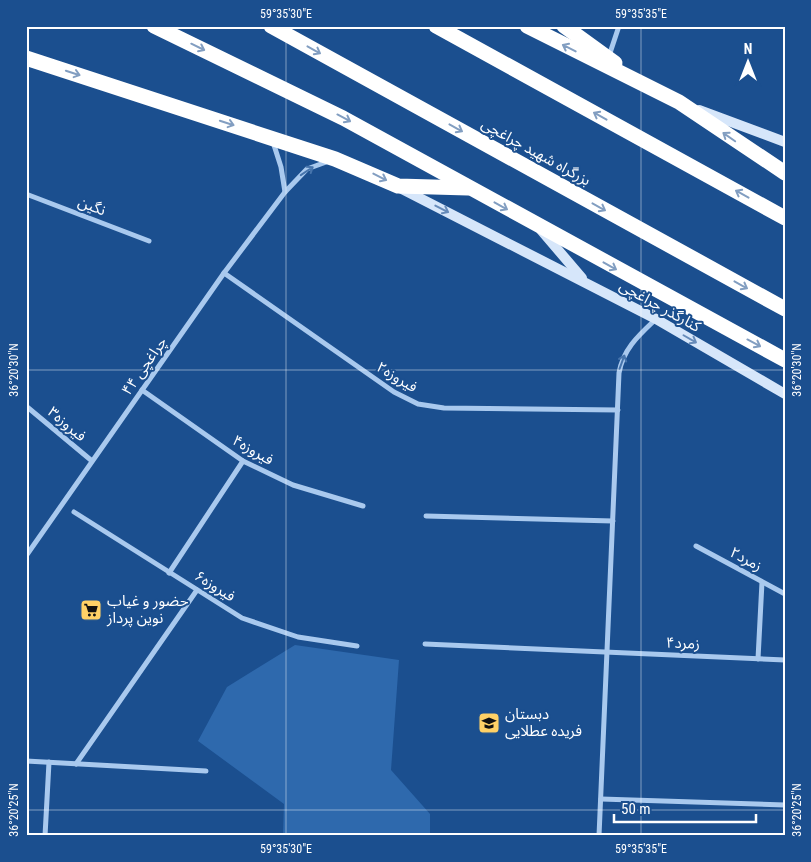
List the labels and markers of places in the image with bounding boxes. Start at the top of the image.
place label: حضور و غیاب نوین پرداز [106,592,189,628]
supermarket icon: حضور و غیاب نوین پرداز [79,598,103,622]
place label: دبستان فریده عطلایی [505,705,582,740]
school or university icon: دبستان فریده عطلایی [477,711,501,735]

